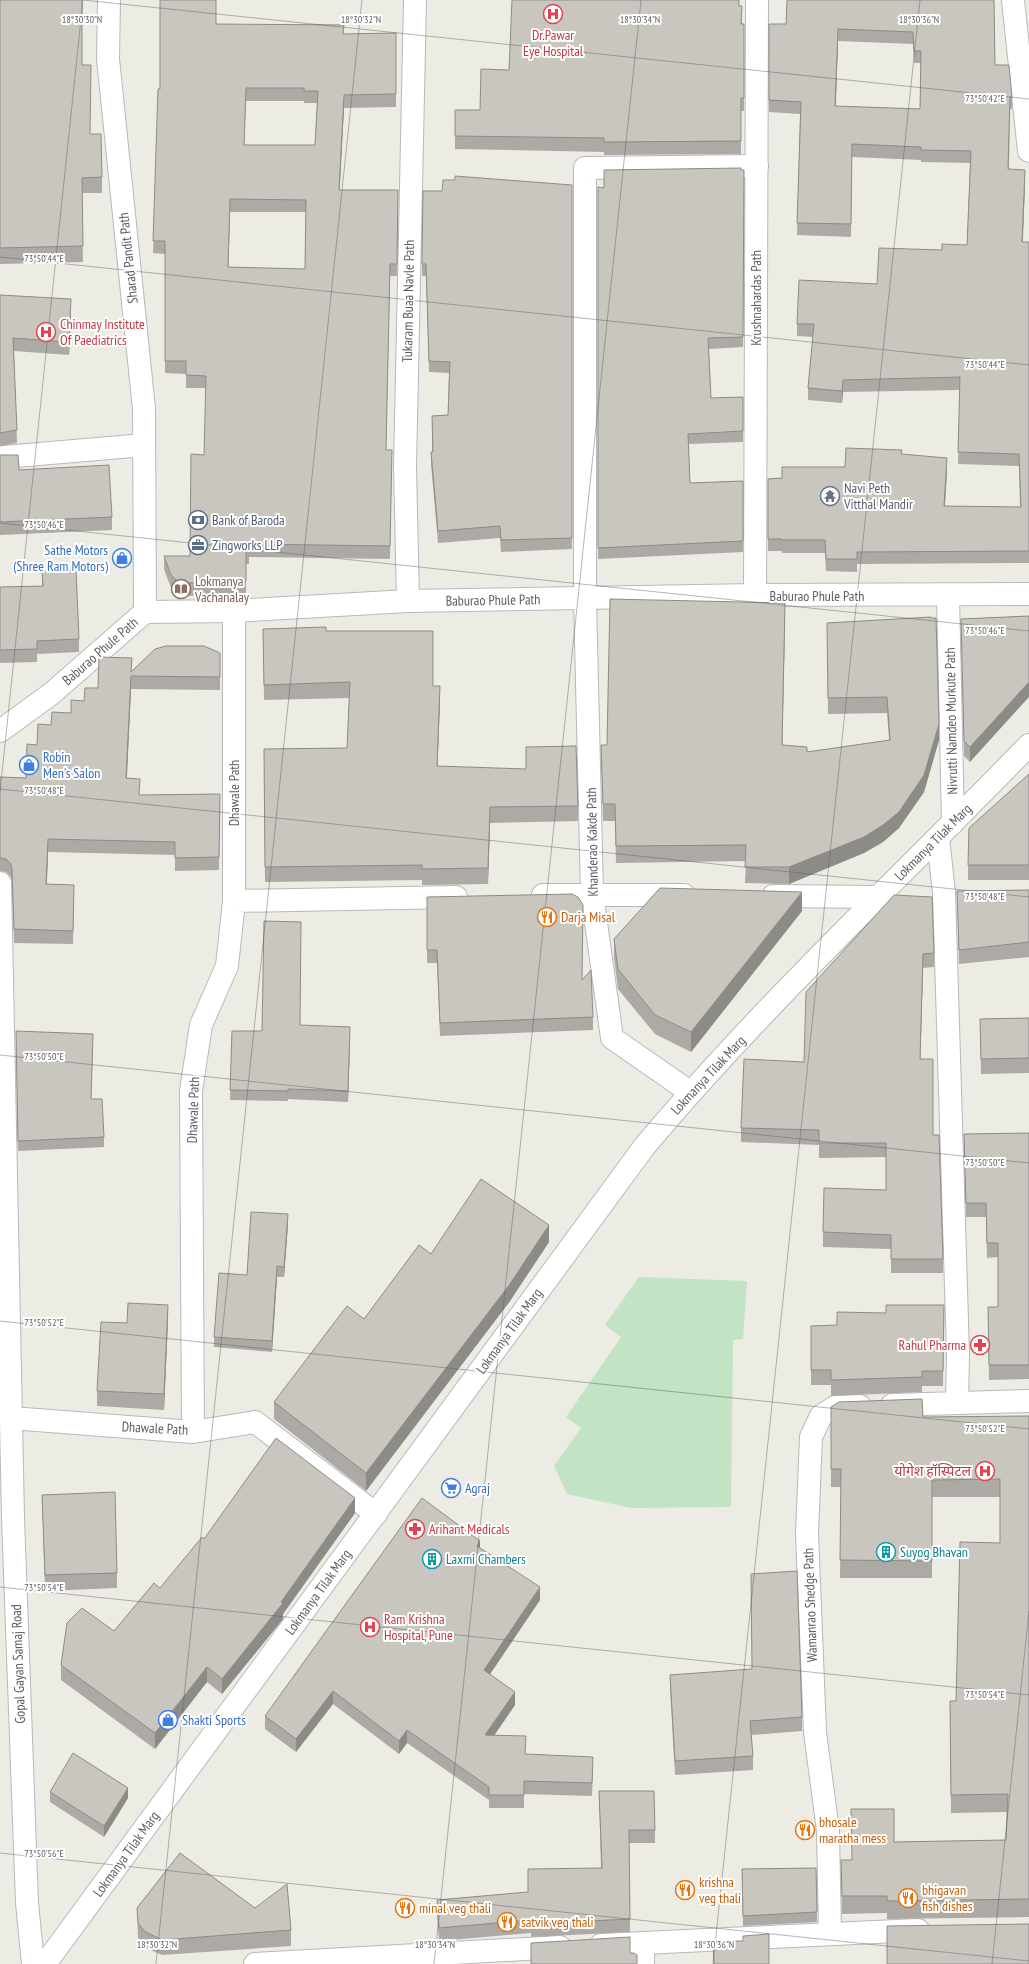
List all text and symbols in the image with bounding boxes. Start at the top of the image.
hospital icon: Dr.Pawar Eye Hospital [542,3,564,25]
text: 18°30'30"N [62,13,102,26]
text: 18°30'32"N [341,13,381,26]
text: 18°30'34"N [620,13,660,26]
text: 18°30'36"N [899,13,939,26]
place label: Dr.Pawar Eye Hospital [523,26,584,60]
text: 73°50'42"E [965,92,1005,105]
street label: Sharad Pandit Path [114,212,142,304]
street label: Tukaram Buaa Navle Path [398,240,418,362]
street label: Krushnahardas Path [747,250,765,346]
text: 73°50'44"E [24,252,64,265]
place label: Chinmay Institute Of Paediatrics [60,315,145,349]
hospital icon: Chinmay Institute Of Paediatrics [35,321,57,343]
text: 73°50'44"E [965,358,1005,371]
place label: Navi Peth Vitthal Mandir [843,479,913,513]
temple icon: Navi Peth Vitthal Mandir [819,485,841,507]
bank icon: Bank of Baroda [187,509,209,531]
place label: Bank of Baroda [212,511,285,529]
text: 73°50'46"E [24,518,64,531]
office icon: Zingworks LLP [187,534,209,556]
place label: Zingworks LLP [212,536,282,554]
place label: Sathe Motors (Shree Ram Motors) [13,541,109,575]
shop icon: Sathe Motors (Shree Ram Motors) [111,547,133,569]
place label: Lokmanya Vachanalay [194,572,250,606]
library icon: Lokmanya Vachanalay [170,578,192,600]
street label: Baburao Phule Path [770,587,864,605]
street label: Baburao Phule Path [445,590,541,610]
street label: Baburao Phule Path [58,613,142,689]
text: 73°50'46"E [965,624,1005,637]
street label: Nivrutti Namdeo Murkute Path [941,647,961,795]
place label: Robin Men's Salon [43,748,100,782]
shop icon: Robin Men's Salon [18,754,40,776]
street label: Dhawale Path [225,760,243,826]
text: 73°50'48"E [24,784,64,797]
street label: Khanderao Kakde Path [582,787,602,897]
street label: Lokmanya Tilak Marg [891,800,975,884]
text: 73°50'48"E [965,890,1005,903]
restaurant icon: Darja Misal [536,906,558,928]
place label: Darja Misal [561,908,616,926]
street label: Lokmanya Tilak Marg [667,1032,749,1118]
text: 73°50'50"E [24,1050,64,1063]
street label: Dhawale Path [183,1076,203,1144]
text: 73°50'50"E [965,1156,1005,1169]
street label: Lokmanya Tilak Marg [472,1285,546,1377]
text: 73°50'52"E [24,1316,64,1329]
pharmacy icon: Rahul Pharma [969,1334,991,1356]
place label: Rahul Pharma [899,1336,966,1354]
street label: Dhawale Path [121,1417,189,1439]
text: 73°50'52"E [965,1422,1005,1435]
hospital icon: योगेश हॉस्पिटल [974,1460,996,1482]
place label: योगेश हॉस्पिटल [894,1462,972,1480]
supermarket icon: Agraj [440,1477,462,1499]
place label: Agraj [465,1479,490,1497]
pharmacy icon: Arihant Medicals [404,1518,426,1540]
place label: Arihant Medicals [429,1520,510,1538]
building icon: Suyog Bhavan [875,1541,897,1563]
place label: Suyog Bhavan [900,1543,968,1561]
street label: Lokmanya Tilak Marg [281,1546,355,1638]
building icon: Laxmi Chambers [421,1548,443,1570]
street label: Wamanrao Shedge Path [799,1548,821,1662]
place label: Laxmi Chambers [446,1550,526,1568]
text: 73°50'54"E [24,1581,64,1594]
street label: Gopal Gayan Samaj Road [7,1604,29,1724]
place label: Ram Krishna Hospital, Pune [384,1610,453,1644]
hospital icon: Ram Krishna Hospital, Pune [359,1616,381,1638]
text: 73°50'54"E [965,1688,1005,1701]
shop icon: Shakti Sports [157,1709,179,1731]
place label: Shakti Sports [182,1711,246,1729]
street label: Lokmanya Tilak Marg [89,1808,163,1900]
place label: bhosale maratha mess [819,1813,886,1847]
restaurant icon: bhosale maratha mess [794,1819,816,1841]
text: 73°50'56"E [24,1847,64,1860]
place label: krishna veg thali [699,1873,741,1907]
restaurant icon: krishna veg thali [674,1879,696,1901]
place label: bhigavan fish dishes [922,1881,973,1915]
restaurant icon: bhigavan fish dishes [897,1887,919,1909]
restaurant icon: minal veg thali [394,1897,416,1919]
place label: minal veg thali [419,1899,491,1917]
restaurant icon: satvik veg thali [496,1911,518,1933]
place label: satvik veg thali [521,1913,594,1931]
text: 18°30'32"N [137,1938,177,1951]
text: 18°30'34"N [415,1938,455,1951]
text: 18°30'36"N [694,1938,734,1951]

